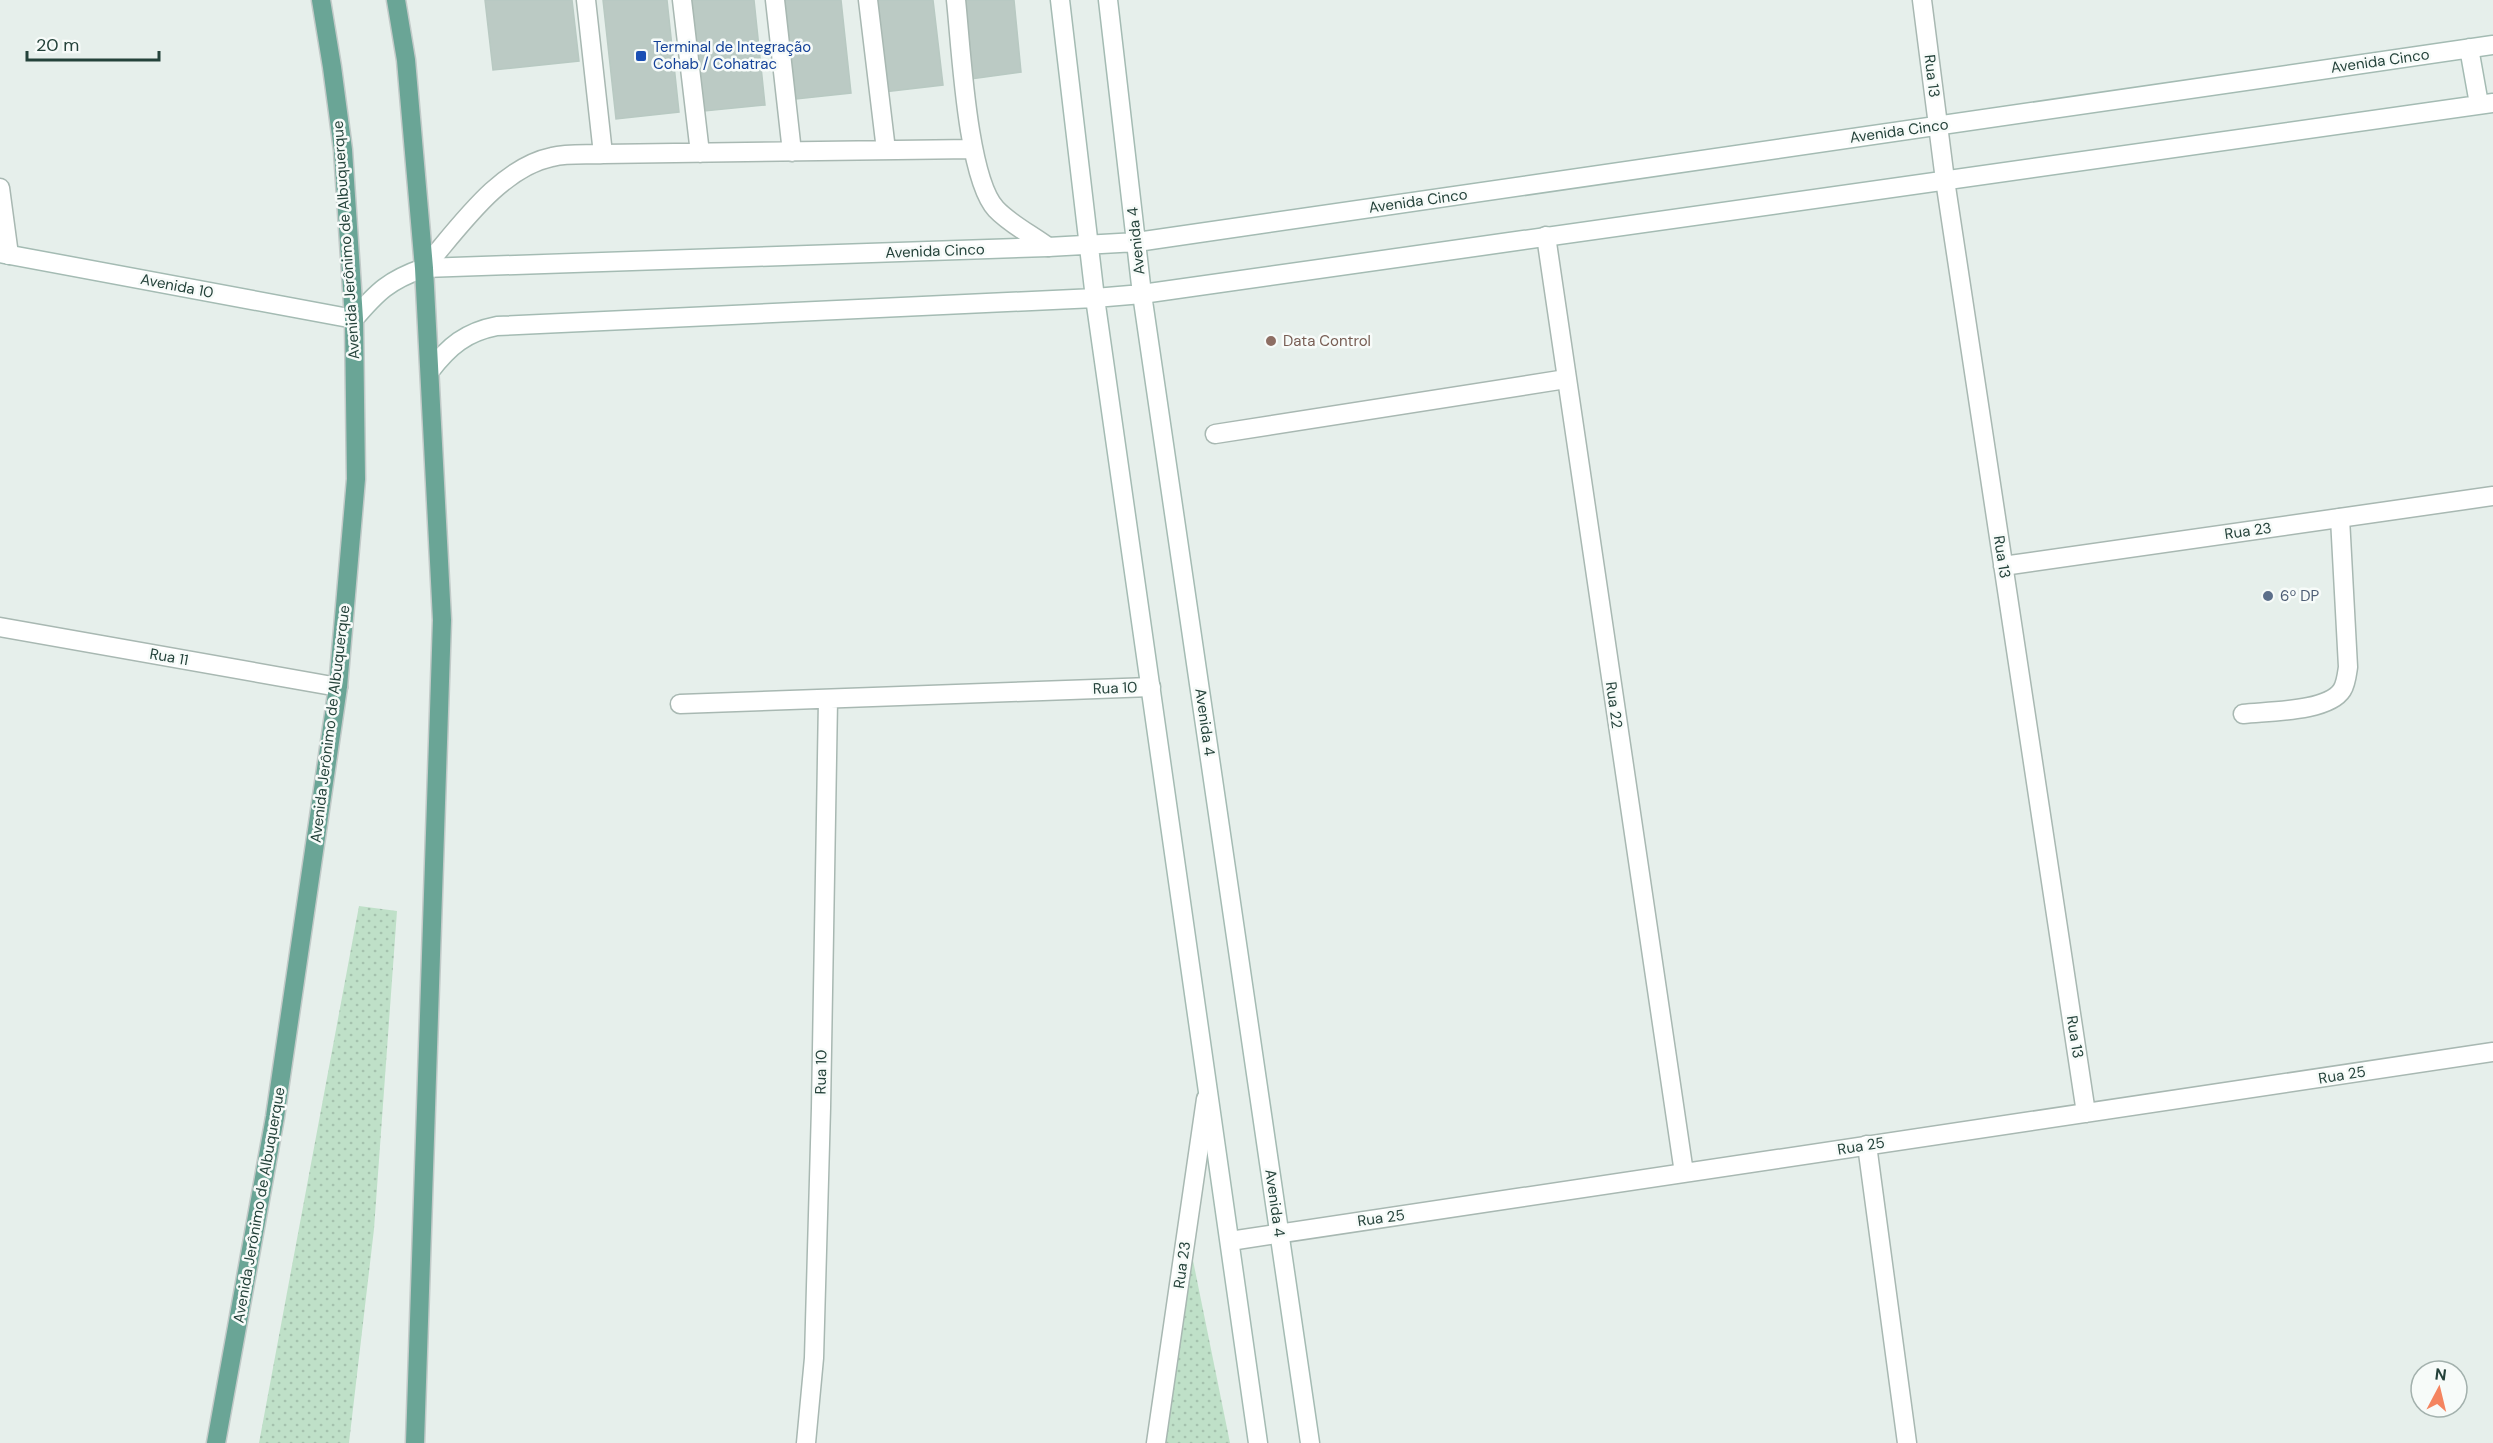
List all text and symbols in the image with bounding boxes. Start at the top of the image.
scale bar [27,24,159,62]
text: 20 m [36,33,79,57]
place label: Terminal de Integração Cohab / Cohatrac [653,37,811,74]
street label: Avenida Cinco [2329,44,2431,78]
marker: Terminal de Integração Cohab / Cohatrac [634,49,648,63]
street label: Rua 13 [1919,53,1945,99]
street label: Avenida Cinco [1848,114,1950,148]
street label: Avenida Jerônimo de Albuquerque [328,120,364,360]
street label: Avenida Cinco [1367,184,1469,218]
street label: Avenida 4 [1122,206,1150,276]
street label: Avenida Cinco [885,239,985,263]
street label: Avenida 10 [139,269,215,303]
place label: Data Control [1283,331,1371,351]
marker: Data Control [1264,334,1278,348]
street label: Rua 23 [2223,518,2273,544]
street label: Rua 13 [1989,534,2015,580]
place label: 6º DP [2280,586,2320,606]
marker: 6º DP [2261,589,2275,603]
street label: Avenida Jerônimo de Albuquerque [305,604,355,844]
street label: Rua 11 [148,644,190,670]
street label: Rua 10 [1092,677,1138,699]
street label: Rua 22 [1601,680,1627,730]
street label: Avenida 4 [1190,687,1220,757]
street label: Rua 13 [2062,1014,2088,1060]
street label: Rua 10 [811,1050,831,1094]
street label: Rua 25 [2317,1061,2367,1089]
street label: Avenida Jerônimo de Albuquerque [228,1085,290,1325]
street label: Rua 25 [1836,1132,1886,1160]
street label: Avenida 4 [1260,1168,1290,1238]
street label: Rua 25 [1356,1205,1406,1231]
street label: Rua 23 [1169,1240,1195,1290]
north arrow [2409,1359,2469,1419]
text: N [2434,1363,2448,1386]

